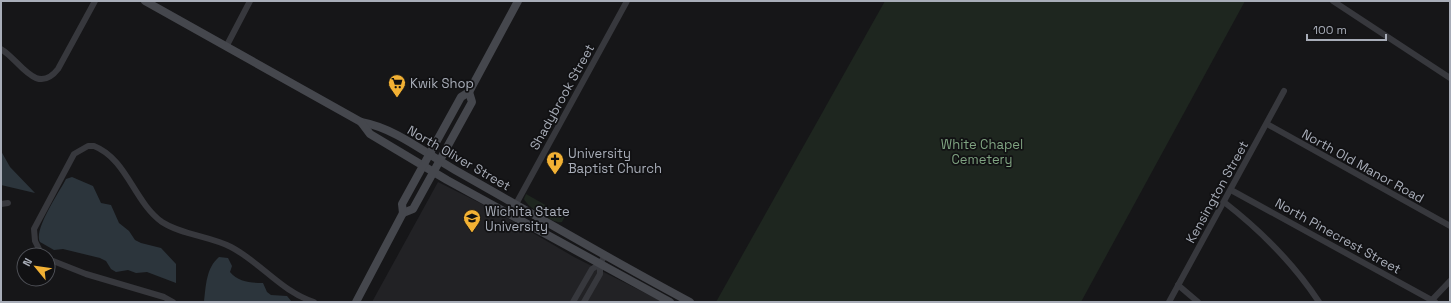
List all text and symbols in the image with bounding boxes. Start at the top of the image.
scale bar [1307,16,1386,42]
text: 100 m [1313,22,1347,38]
street label: Shadybrook Street [526,41,598,153]
supermarket icon: Kwik Shop [387,73,407,98]
place label: Kwik Shop [410,75,474,92]
street label: North Oliver Street [404,122,514,194]
street label: North Old Manor Road [1299,125,1427,207]
park label: White Chapel Cemetery [941,136,1023,168]
street label: Kensington Street [1182,138,1252,246]
place label: University Baptist Church [568,145,662,177]
church icon: University Baptist Church [545,150,565,175]
street label: North Pinecrest Street [1272,194,1404,278]
place label: Wichita State University [485,203,570,235]
school or university icon: Wichita State University [462,208,482,233]
north arrow [16,247,56,287]
text: N [19,256,35,269]

